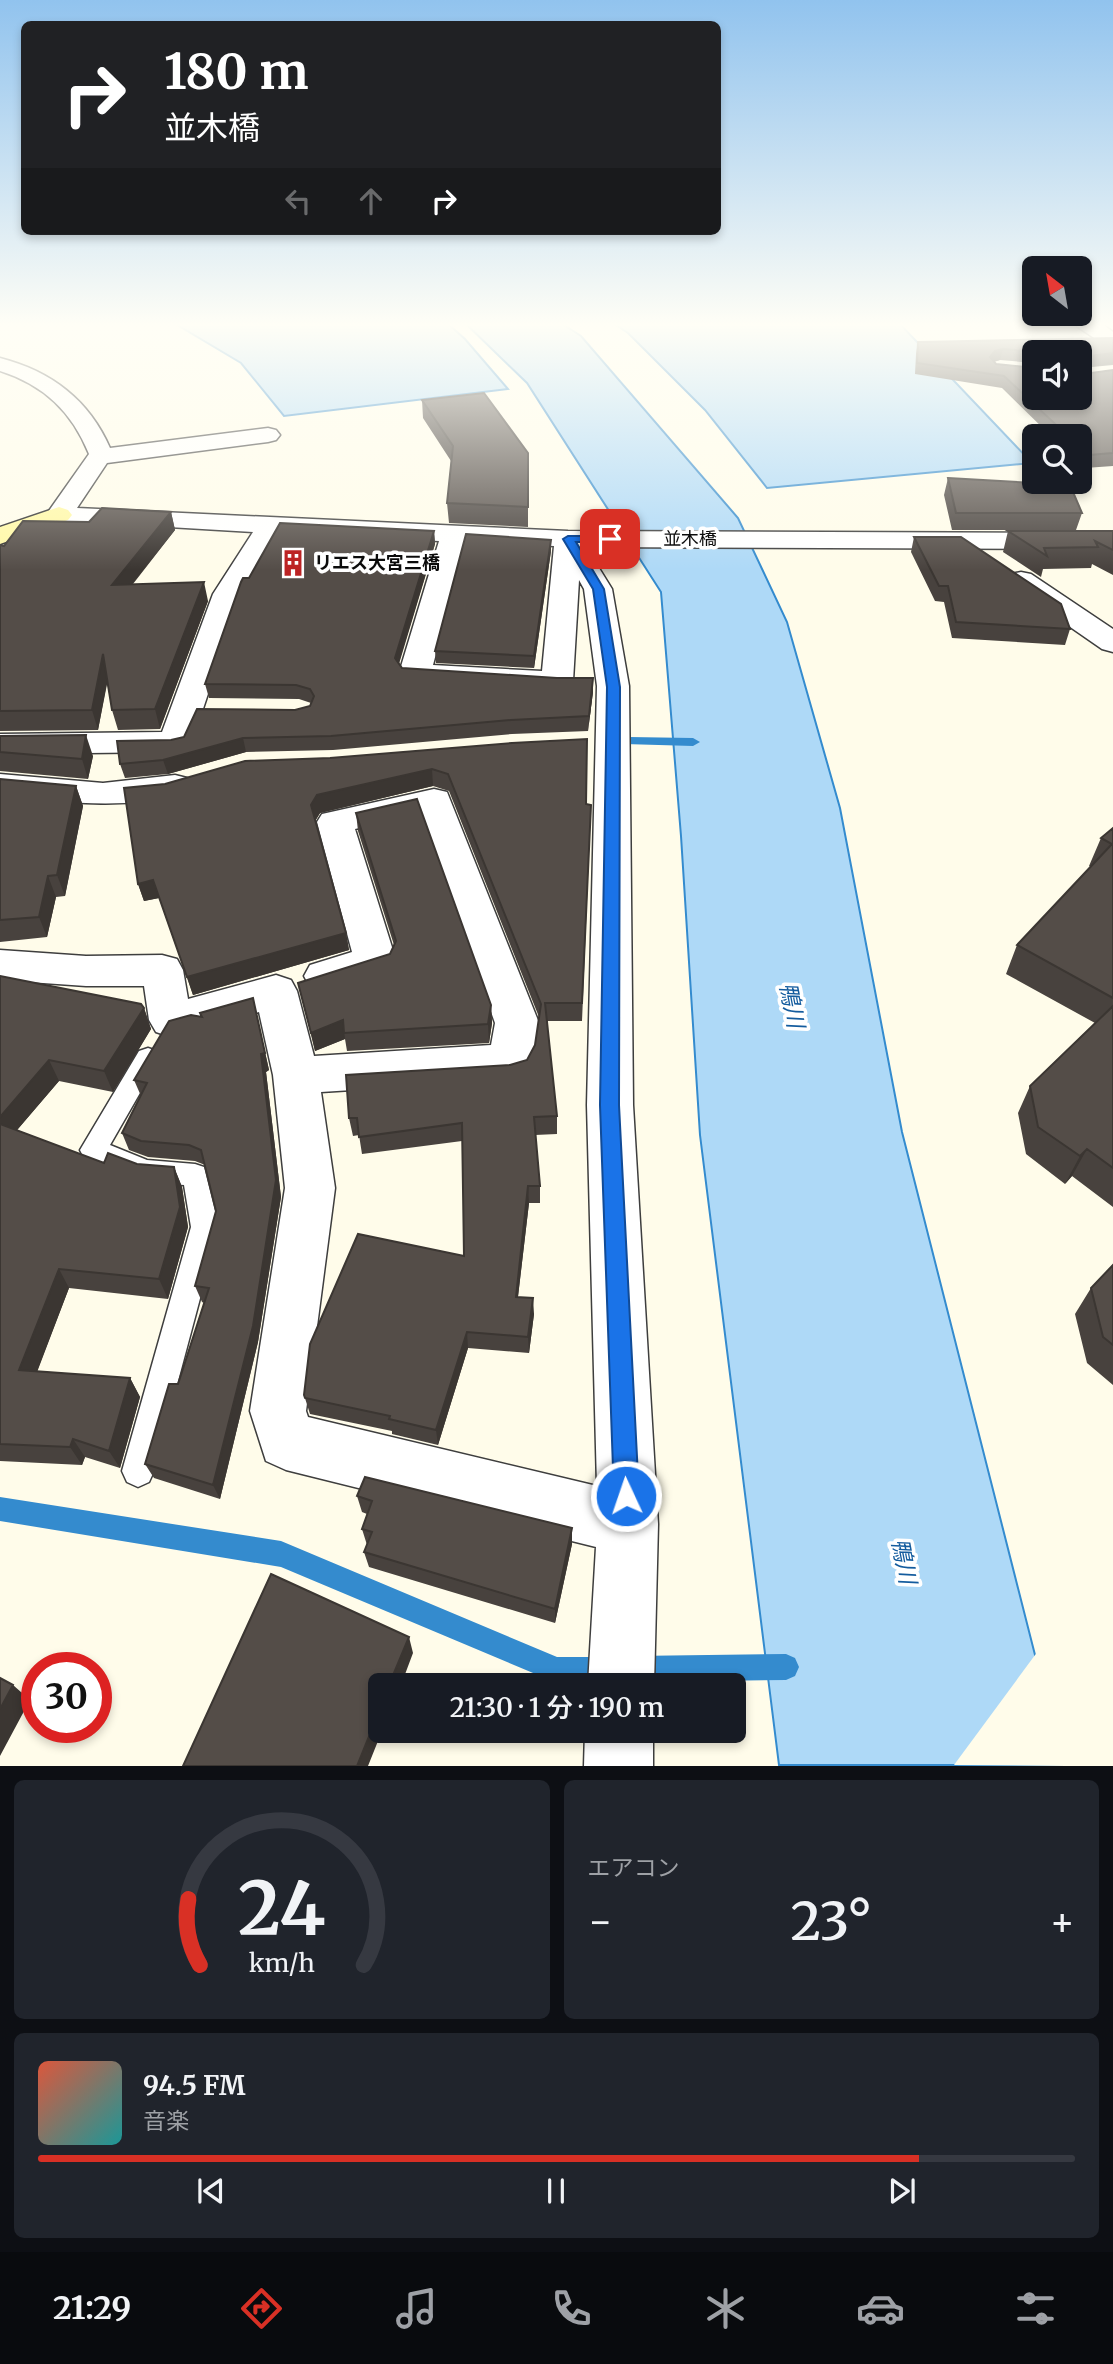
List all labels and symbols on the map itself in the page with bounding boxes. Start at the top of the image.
north arrow [1022,256,1092,326]
pin [580,509,640,569]
street label: 並木橋 [663,527,717,550]
building icon: リエス大宮三橋 [278,548,308,578]
place label: リエス大宮三橋 [314,551,440,574]
water label: 鴨川 [774,980,812,1033]
position arrow [589,1459,663,1533]
water label: 鴨川 [886,1536,924,1589]
speed limit sign: 30 [21,1652,112,1743]

